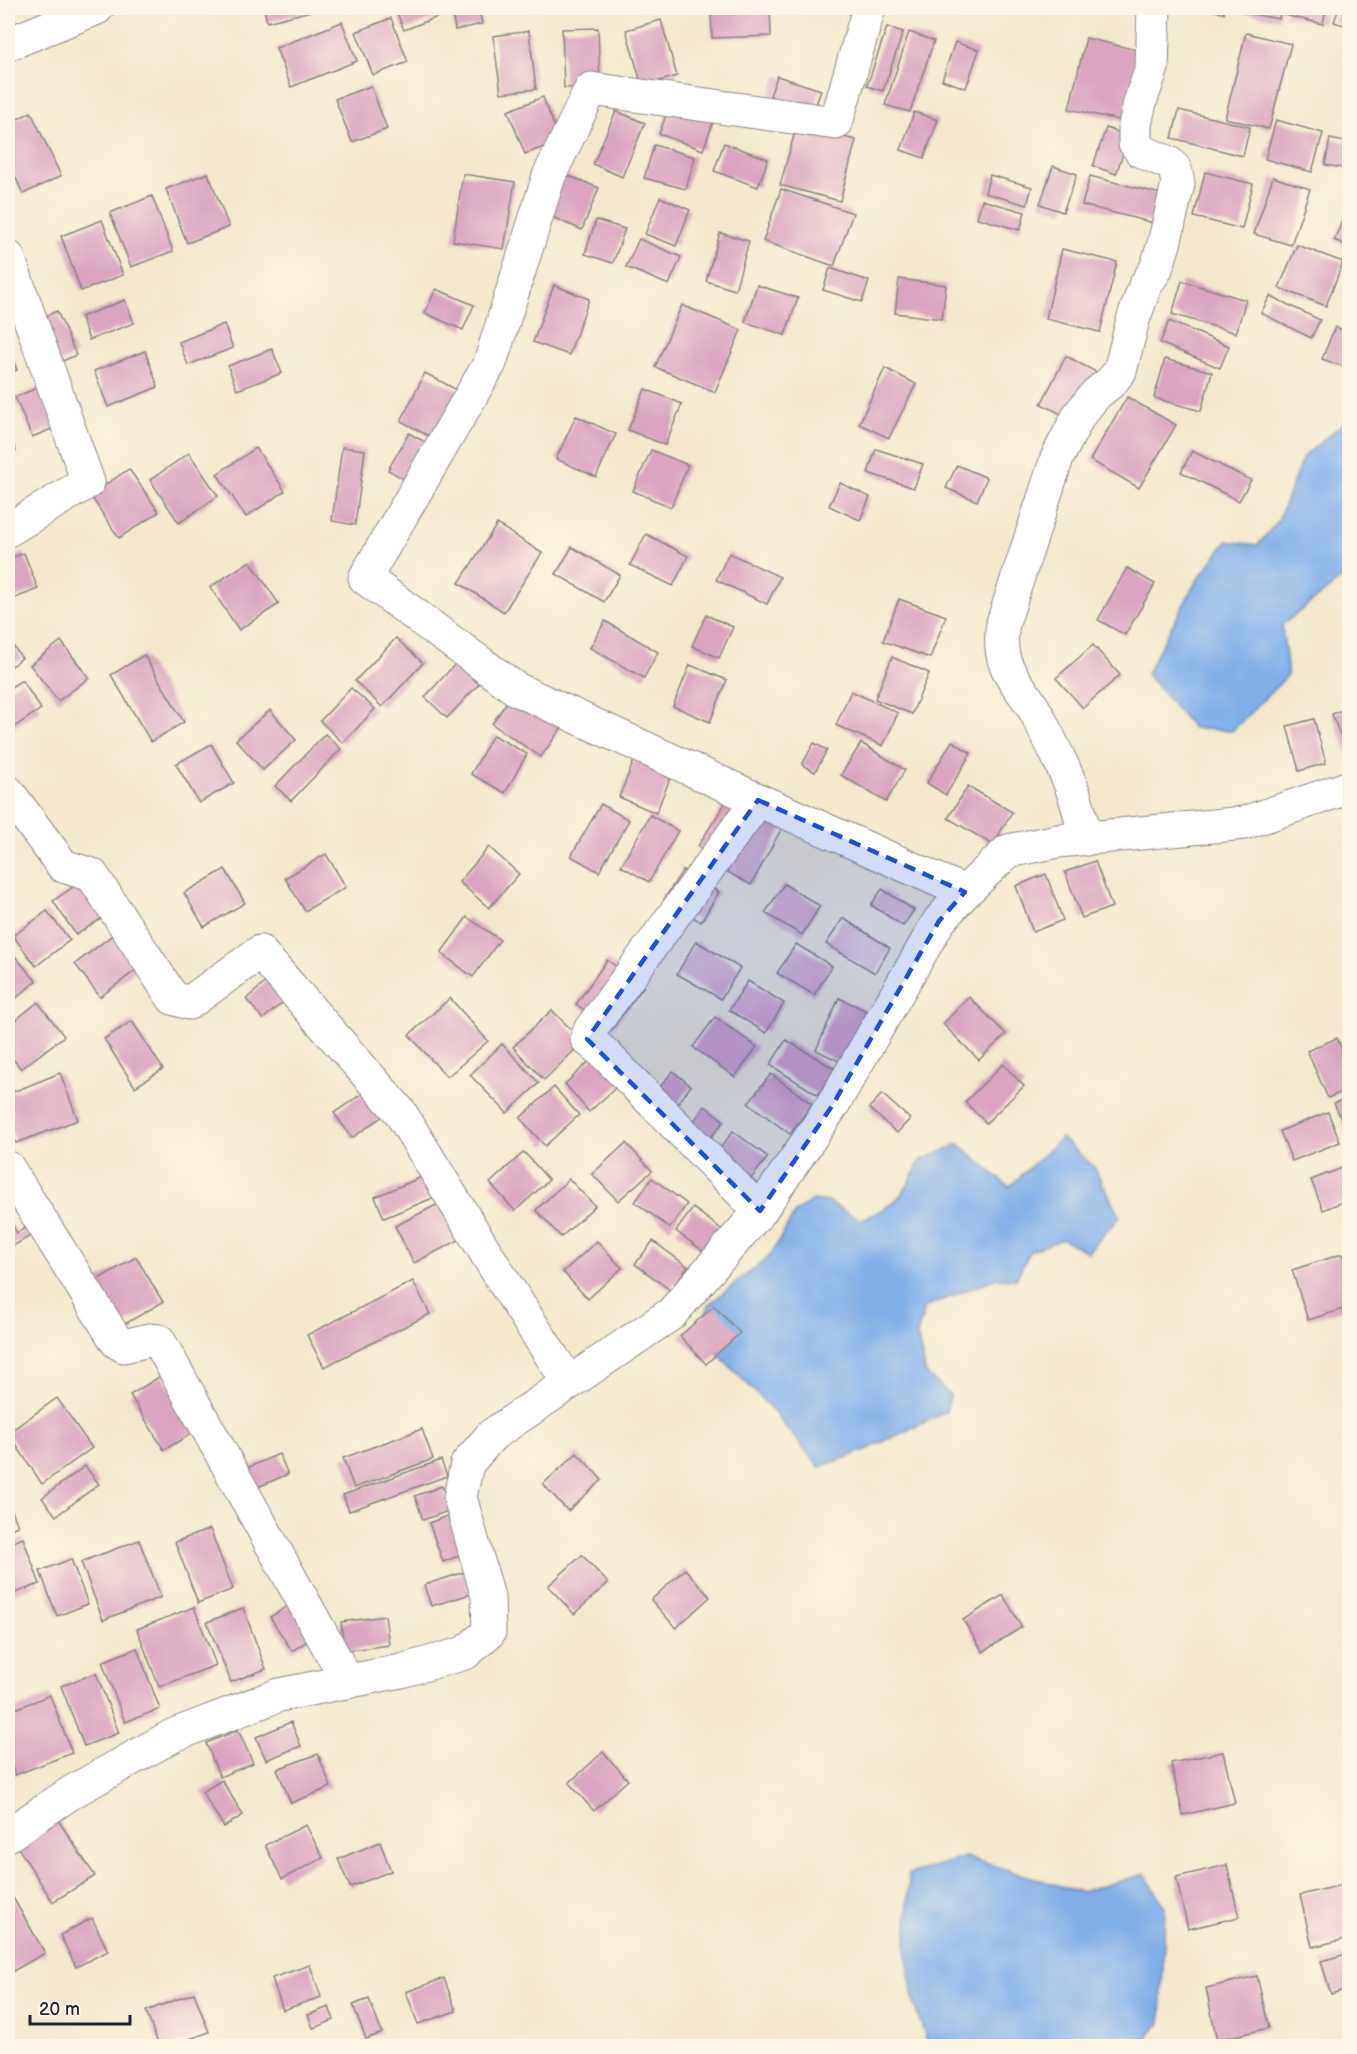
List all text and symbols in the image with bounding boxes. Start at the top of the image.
scale bar [30,1988,130,2026]
text: 20 m [39,1999,80,2020]

